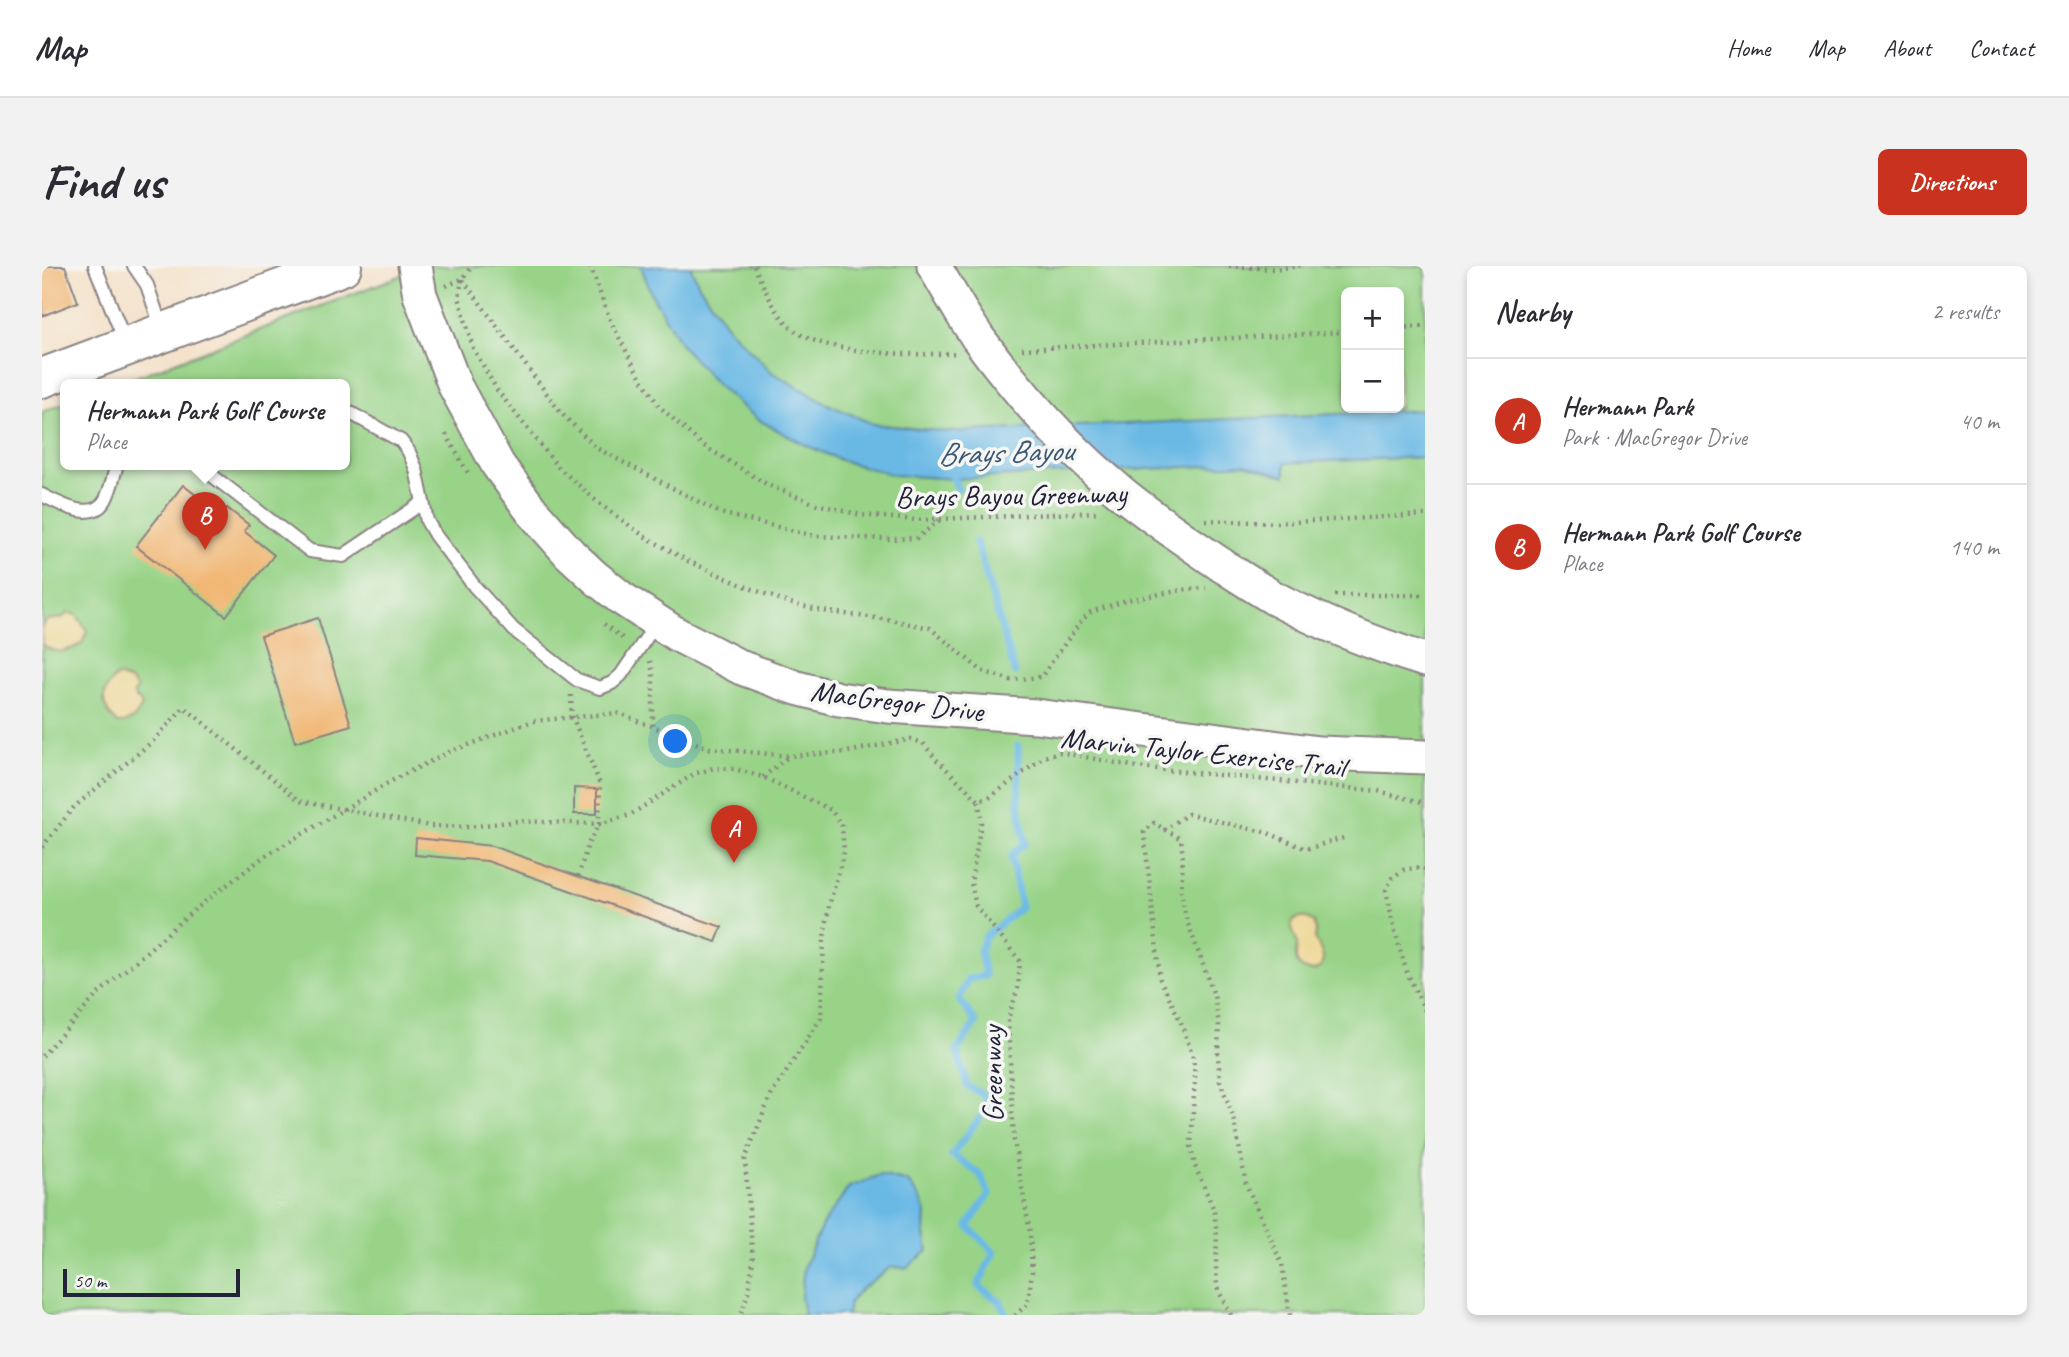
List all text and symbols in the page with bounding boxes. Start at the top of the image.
text: Map [35,27,86,69]
text: Home [1727,33,1770,63]
text: Map [1808,33,1845,63]
text: About [1883,33,1931,63]
text: Contact [1969,33,2034,63]
button: Directions [1878,149,2027,215]
text: Find us [42,151,164,213]
map controls [1341,287,1404,413]
button: + [1341,287,1404,350]
text: Nearby [1495,293,1571,331]
text: 2 results [1932,297,1999,326]
button: − [1341,350,1404,413]
popup [60,379,350,470]
text: Hermann Park [1562,390,1693,423]
text: Hermann Park Golf Course [86,394,324,427]
text: A [1512,407,1524,436]
text: 40 m [1960,407,1999,436]
text: Park · MacGregor Drive [1562,423,1747,452]
text: Place [86,427,127,456]
water label: Brays Bayou [937,429,1078,475]
street label: Brays Bayou Greenway [895,474,1129,516]
pin: B [182,492,228,550]
text: Hermann Park Golf Course [1562,516,1799,549]
text: B [1512,533,1524,562]
text: 140 m [1950,533,1999,562]
text: Place [1562,549,1602,578]
street label: MacGregor Drive [809,672,988,731]
street label: Marvin Taylor Exercise Trail [1059,718,1352,786]
your location [658,724,692,758]
pin: A [711,805,757,863]
street label: Greenway [972,1023,1012,1123]
scale bar [63,1266,240,1298]
text: 50 m [74,1269,106,1293]

